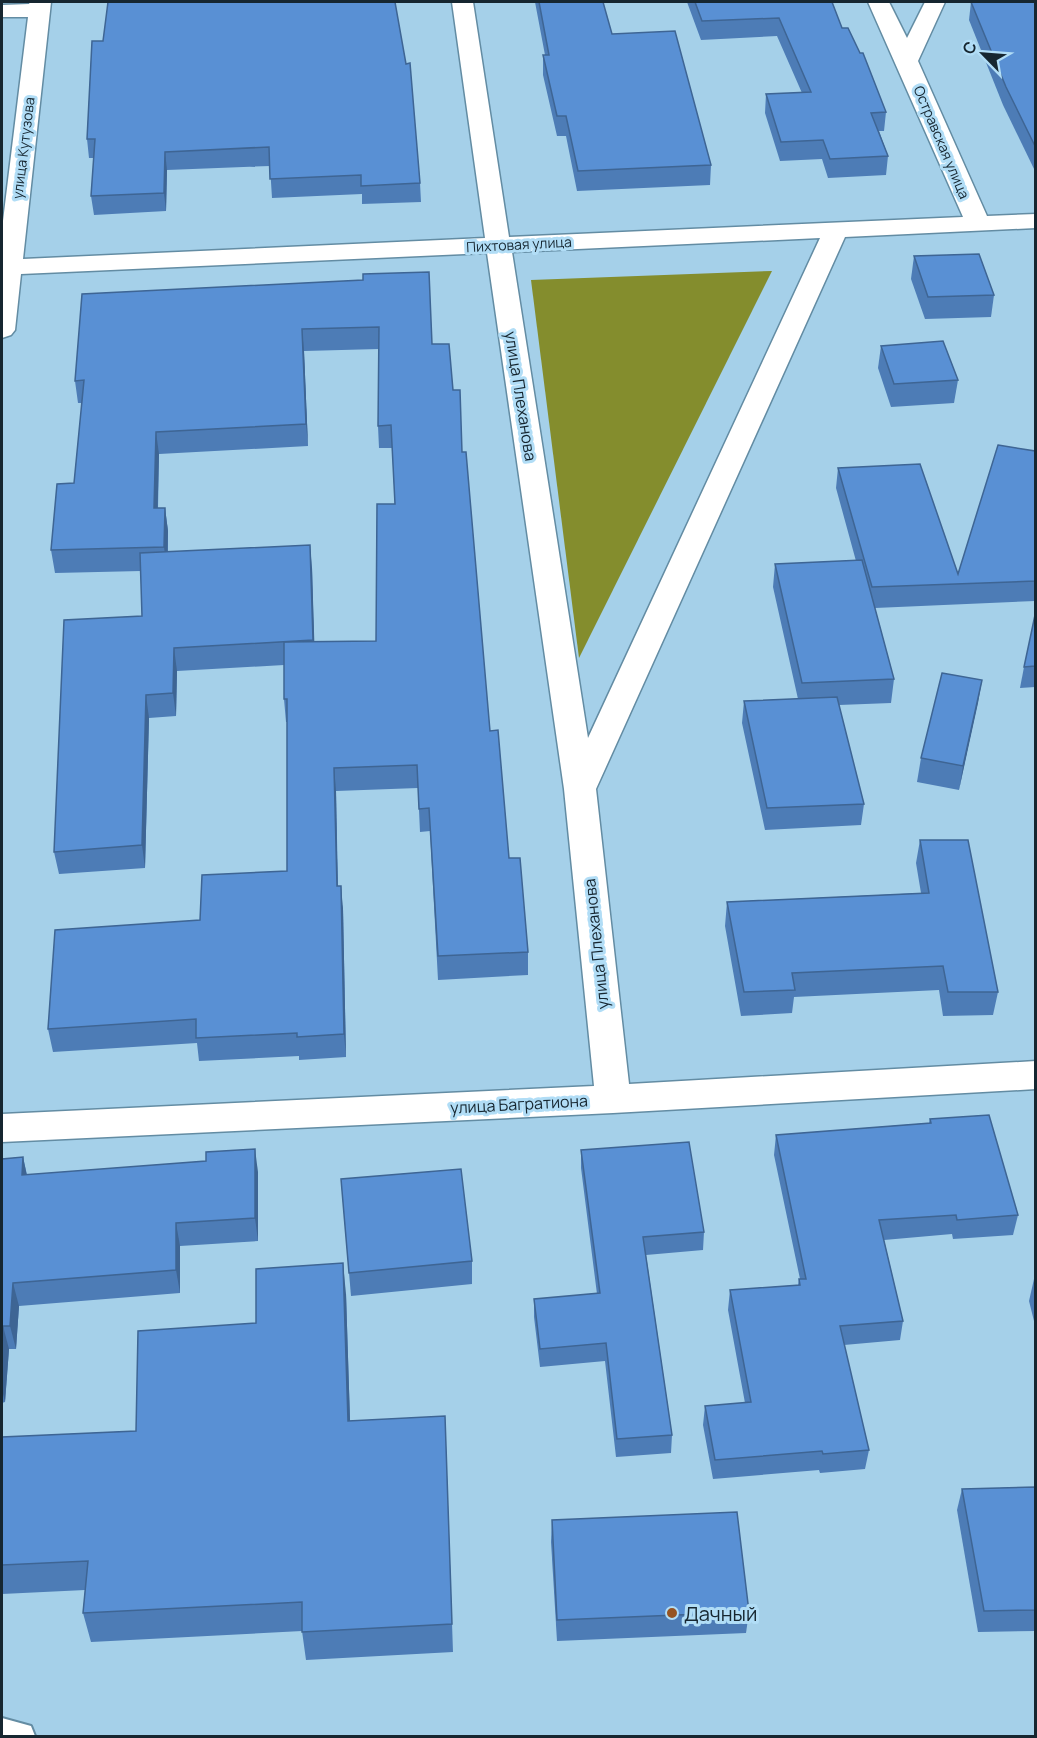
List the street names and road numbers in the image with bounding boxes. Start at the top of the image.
street label: Остравская улица [910,83,974,201]
street label: улица Кутузова [7,96,39,200]
street label: Пихтовая улица [466,232,572,256]
street label: улица Плеханова [500,330,542,462]
street label: улица Плеханова [578,878,614,1010]
street label: улица Багратиона [450,1089,588,1119]

